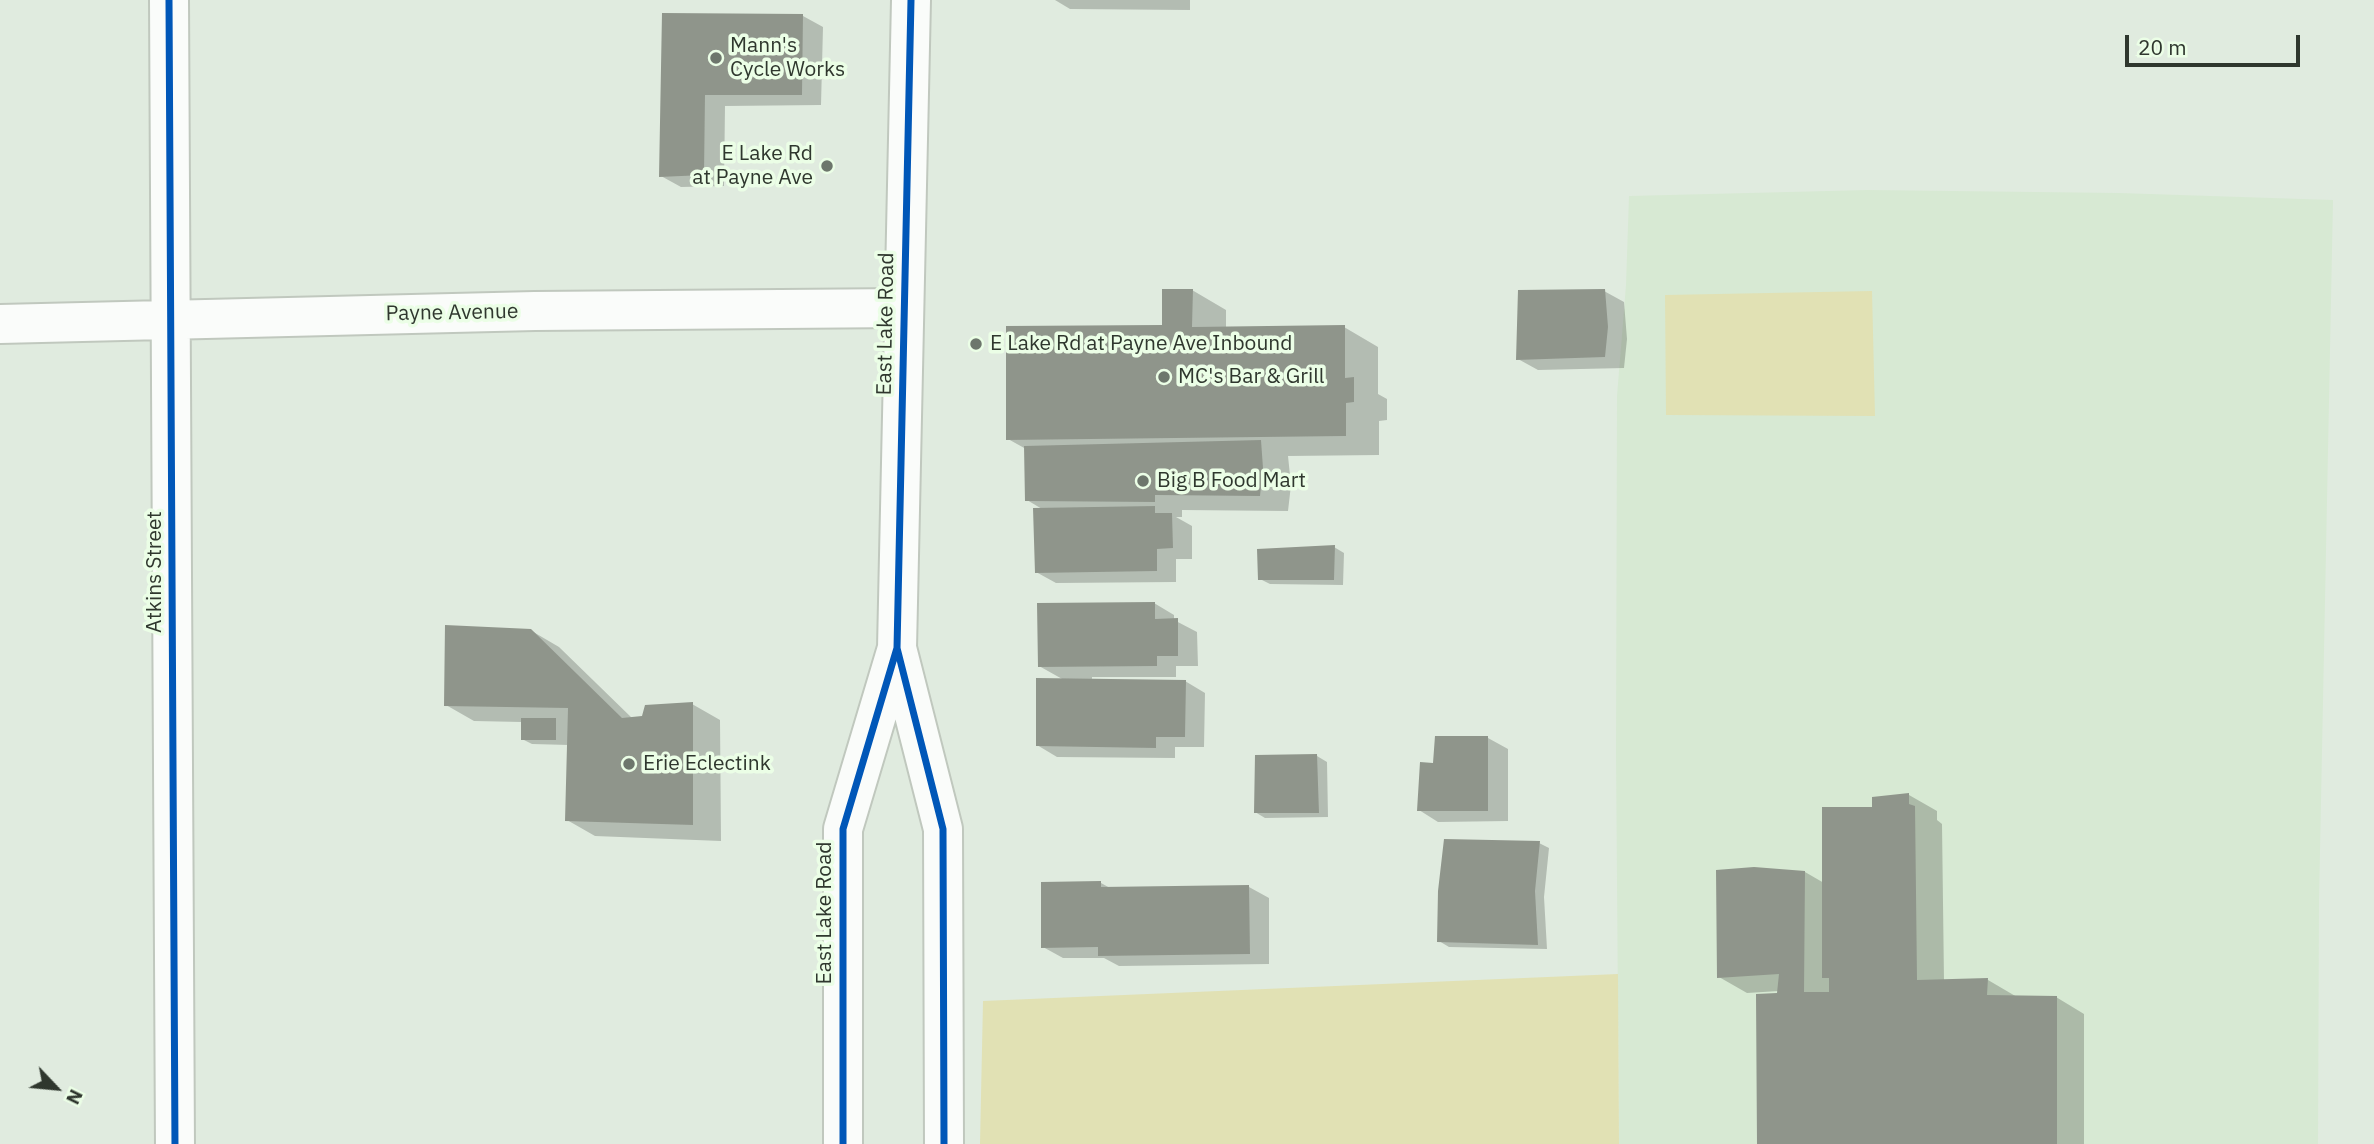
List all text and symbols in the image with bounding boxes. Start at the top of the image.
scale bar [2129,21,2304,65]
place label: Mann's Cycle Works [730,33,845,83]
text: 20 m [2138,33,2187,61]
marker: Mann's Cycle Works [708,50,724,66]
place label: E Lake Rd at Payne Ave [692,141,813,191]
marker: E Lake Rd at Payne Ave [819,158,835,174]
street label: East Lake Road [872,252,900,396]
street label: Payne Avenue [385,299,519,327]
place label: E Lake Rd at Payne Ave Inbound [990,331,1292,357]
marker: E Lake Rd at Payne Ave Inbound [968,336,984,352]
place label: MC's Bar & Grill [1178,364,1325,390]
marker: MC's Bar & Grill [1156,369,1172,385]
place label: Big B Food Mart [1157,468,1306,494]
marker: Big B Food Mart [1135,473,1151,489]
street label: Atkins Street [142,511,168,633]
place label: Erie Eclectink [643,751,771,777]
marker: Erie Eclectink [621,756,637,772]
street label: East Lake Road [812,841,838,985]
north arrow [21,1053,91,1123]
text: N [61,1086,89,1109]

